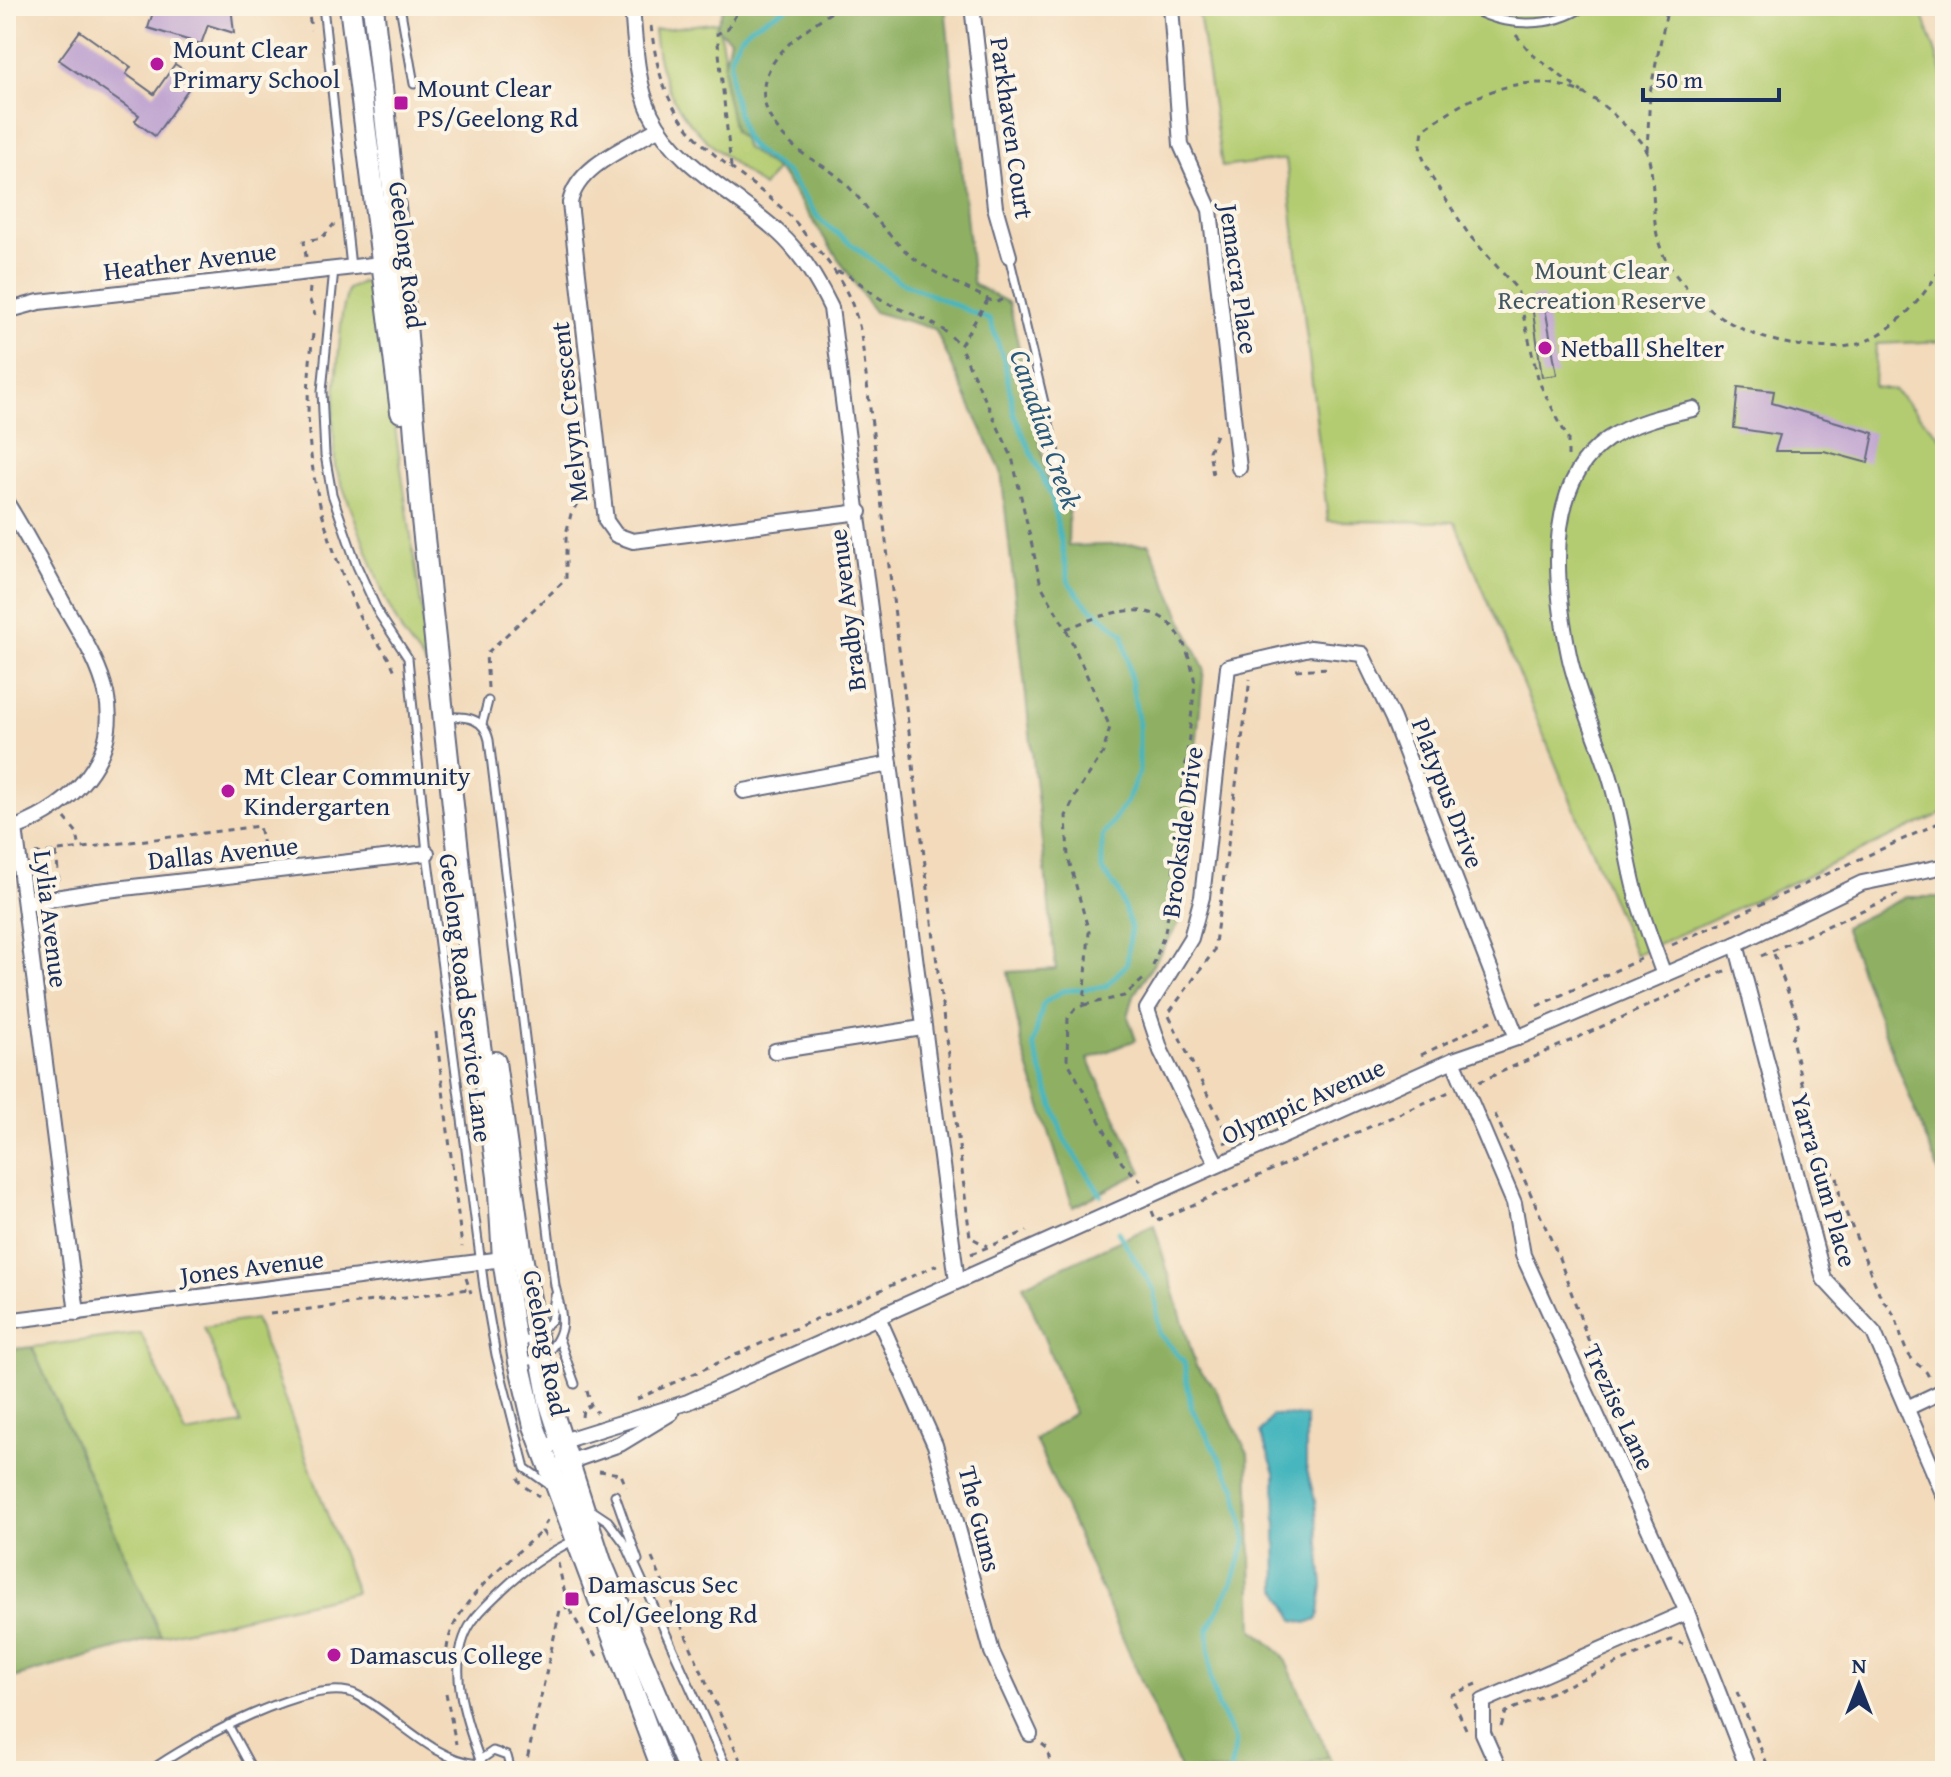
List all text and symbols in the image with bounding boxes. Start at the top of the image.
place label: Mount Clear Primary School [173,29,340,98]
street label: Parkhaven Court [980,35,1045,221]
scale bar [1643,52,1779,102]
marker: Mount Clear Primary School [148,55,166,73]
text: 50 m [1655,62,1703,97]
place label: Mount Clear PS/Geelong Rd [417,68,578,137]
marker: Mount Clear PS/Geelong Rd [392,94,410,112]
street label: Geelong Road [379,179,436,331]
street label: Jemacra Place [1209,198,1269,357]
street label: Heather Avenue [101,231,279,290]
park label: Mount Clear Recreation Reserve [1498,250,1706,319]
street label: Melvyn Crescent [540,320,597,504]
place label: Netball Shelter [1561,328,1725,367]
marker: Netball Shelter [1536,339,1554,357]
water label: Canadian Creek [1000,344,1093,514]
street label: Bradby Avenue [817,527,876,694]
street label: Platypus Drive [1402,712,1495,874]
street label: Brookside Drive [1150,744,1213,920]
place label: Mt Clear Community Kindergarten [244,756,471,825]
marker: Mt Clear Community Kindergarten [219,782,237,800]
street label: Dallas Avenue [146,825,300,880]
street label: Lylia Avenue [24,848,79,990]
street label: Geelong Road Service Lane [429,851,504,1145]
street label: Olympic Avenue [1215,1047,1391,1154]
street label: Yarra Gum Place [1781,1088,1868,1271]
street label: Jones Avenue [175,1238,326,1295]
street label: Geelong Road [513,1267,580,1419]
street label: Trezise Lane [1573,1337,1666,1477]
street label: The Gums [948,1462,1012,1576]
place label: Damascus Sec Col/Geelong Rd [588,1564,757,1633]
marker: Damascus Sec Col/Geelong Rd [563,1590,581,1608]
place label: Damascus College [350,1635,543,1674]
north arrow [1819,1645,1899,1725]
marker: Damascus College [325,1646,343,1664]
text: N [1852,1649,1867,1681]

